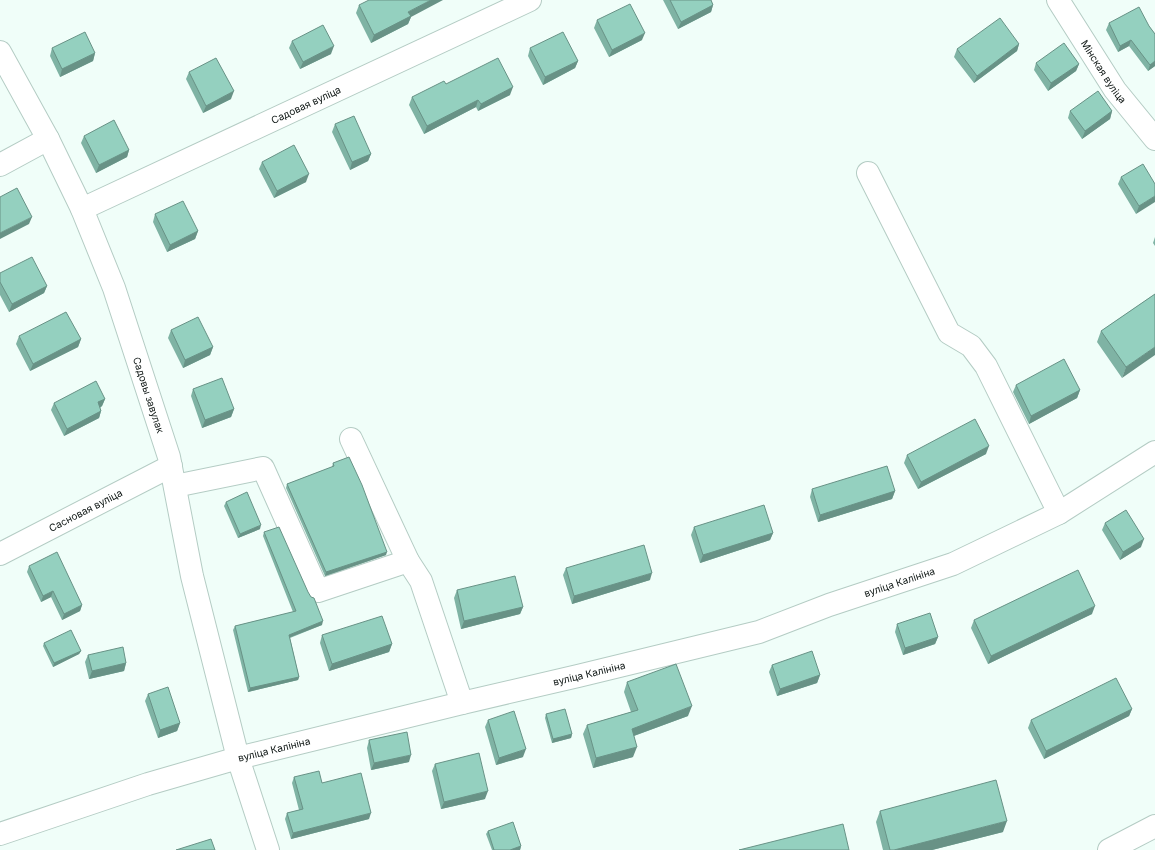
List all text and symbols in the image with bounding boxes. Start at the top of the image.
street label: Мінская вуліца [1079,38,1129,105]
street label: Садовая вуліца [269,83,343,126]
street label: Садовы завулак [131,356,167,435]
street label: Сасновая вуліца [47,486,124,534]
street label: вуліца Калініна [862,564,936,599]
street label: вуліца Калініна [552,659,626,688]
street label: вуліца Калініна [237,735,311,764]

